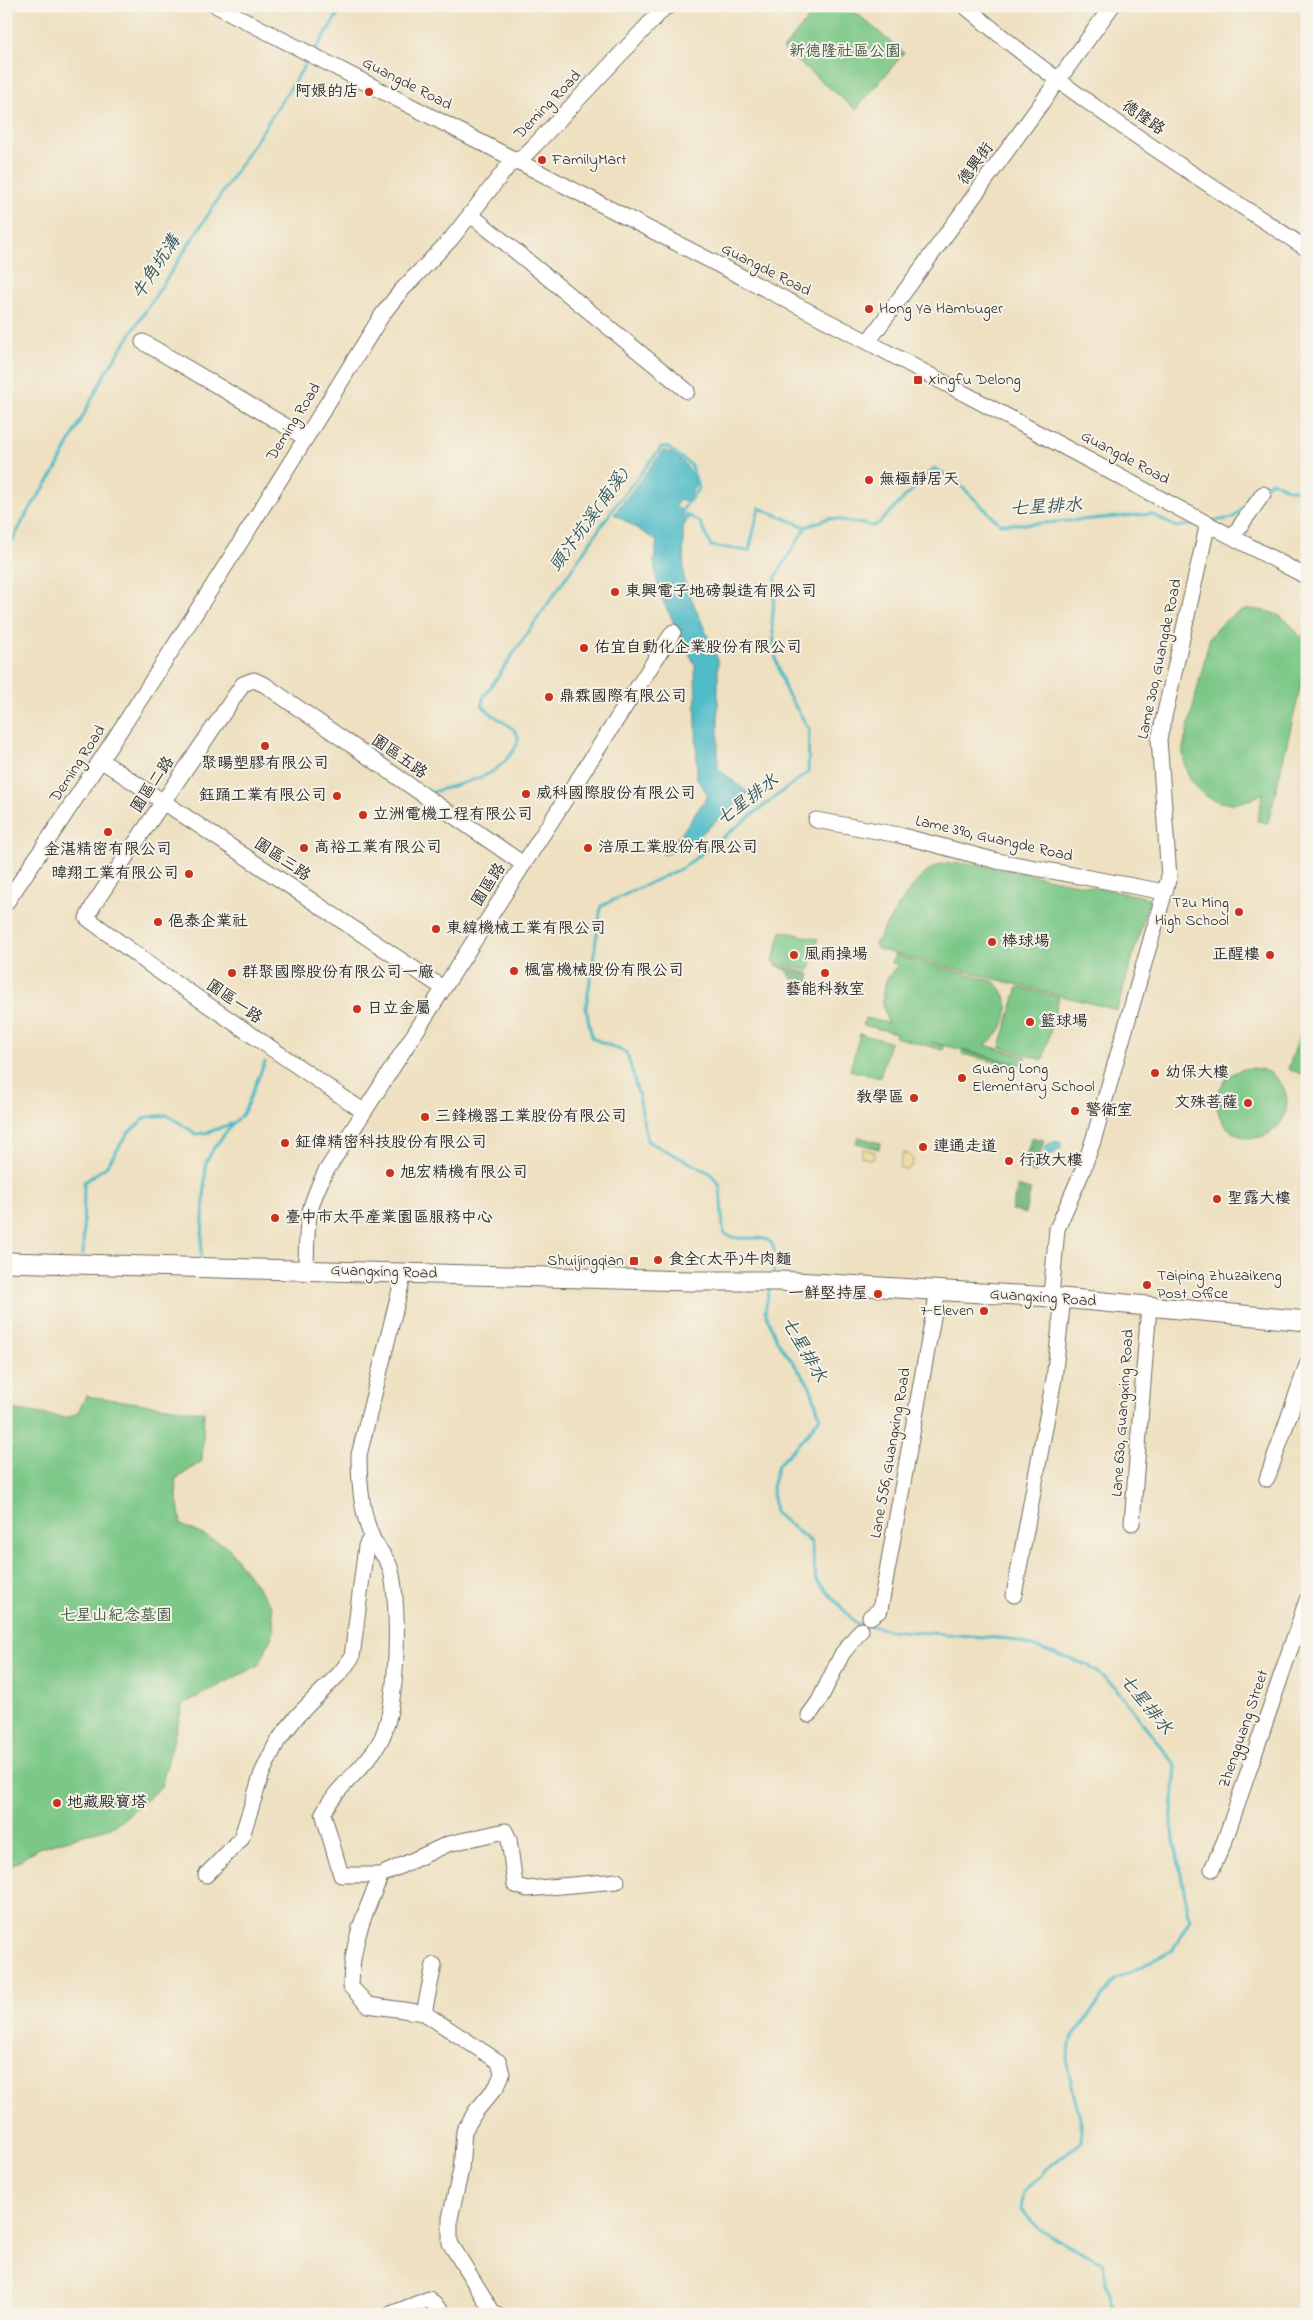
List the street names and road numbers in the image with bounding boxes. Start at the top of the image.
street label: Guangde Road [358,51,456,117]
street label: Deming Road [508,65,587,146]
street label: 德隆路 [1116,94,1170,142]
street label: 德興街 [952,138,1000,190]
street label: Guangde Road [717,237,815,303]
street label: Deming Road [260,378,328,467]
street label: Guangde Road [1076,424,1174,492]
street label: Lame 300, Guangde Road [1131,577,1189,741]
street label: Deming Road [43,721,112,808]
street label: 園區五路 [366,729,432,785]
street label: 園區二路 [125,752,181,818]
street label: Lame 390, Guangde Road [913,809,1075,869]
street label: 園區三路 [249,832,315,888]
street label: 園區路 [466,858,512,912]
street label: 園區一路 [201,974,267,1030]
street label: Guangxing Road [330,1258,438,1286]
street label: Guangxing Road [989,1282,1097,1314]
street label: Lane 630, Guangxing Road [1105,1328,1141,1497]
street label: Lane 556, Guangxing Road [864,1366,918,1540]
street label: Zhengguang Street [1213,1666,1276,1791]

